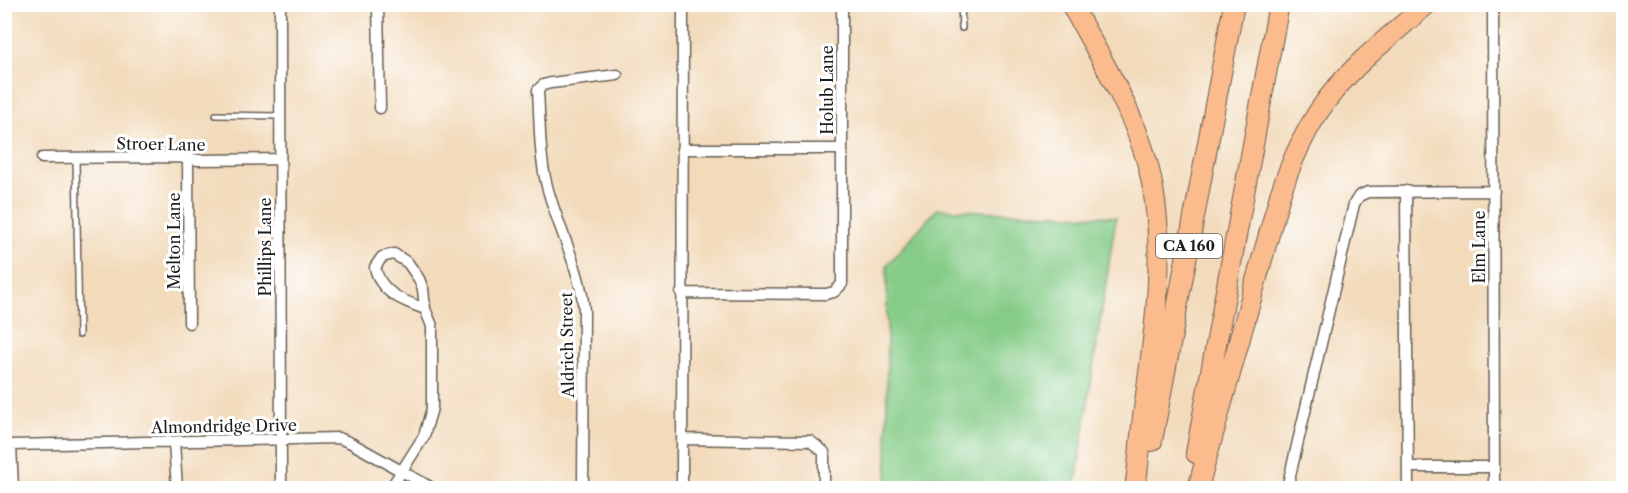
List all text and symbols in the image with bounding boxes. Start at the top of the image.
street label: Holub Lane [817,45,837,135]
street label: Stroer Lane [116,133,206,155]
street label: Melton Lane [164,192,184,290]
street label: Phillips Lane [255,198,275,296]
street label: Elm Lane [1469,211,1489,283]
road number: CA 160 [1156,234,1222,258]
street label: Aldrich Street [556,291,578,399]
street label: Almondridge Drive [150,415,297,437]

